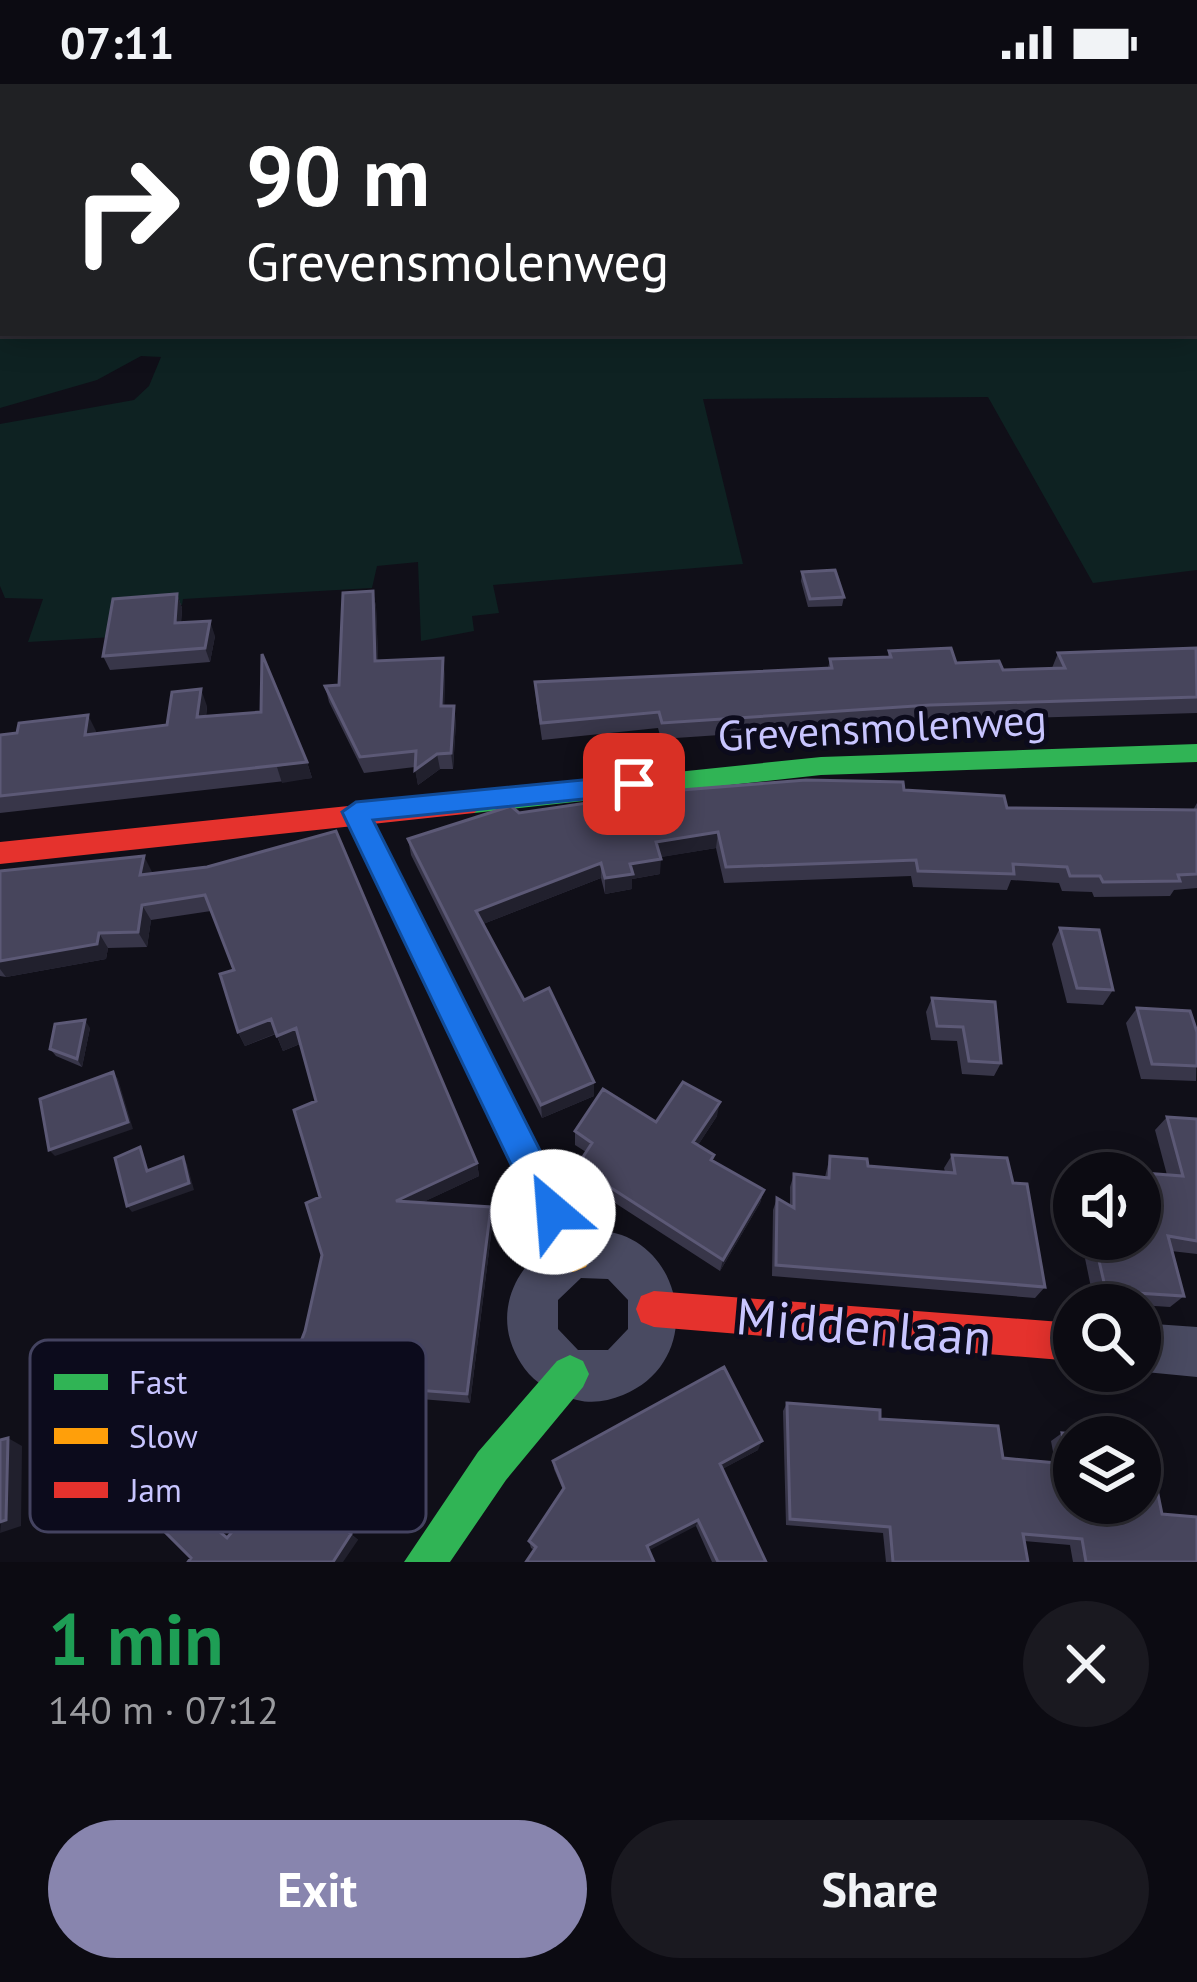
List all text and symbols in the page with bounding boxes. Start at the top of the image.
text: 07:11 [60,13,174,71]
text: 90 m [246,120,430,229]
icon: right [48,132,204,288]
text: Grevensmolenweg [246,226,669,296]
street label: Grevensmolenweg [716,691,1048,763]
pin [583,733,685,835]
icon: arrive [601,751,667,817]
position arrow [490,1149,616,1275]
map controls [1053,1152,1161,1524]
button: sound [1053,1152,1161,1260]
street label: Middenlaan [734,1282,994,1370]
button: search [1053,1284,1161,1392]
legend [30,1340,426,1532]
text: Fast [129,1360,188,1403]
text: Slow [129,1414,198,1457]
button: layers [1053,1416,1161,1524]
text: Jam [127,1468,182,1511]
text: 1 min [48,1592,224,1685]
button: close [1023,1601,1149,1727]
text: 140 m · 07:12 [48,1684,279,1735]
button: Exit [48,1820,587,1958]
button: Share [611,1820,1149,1958]

